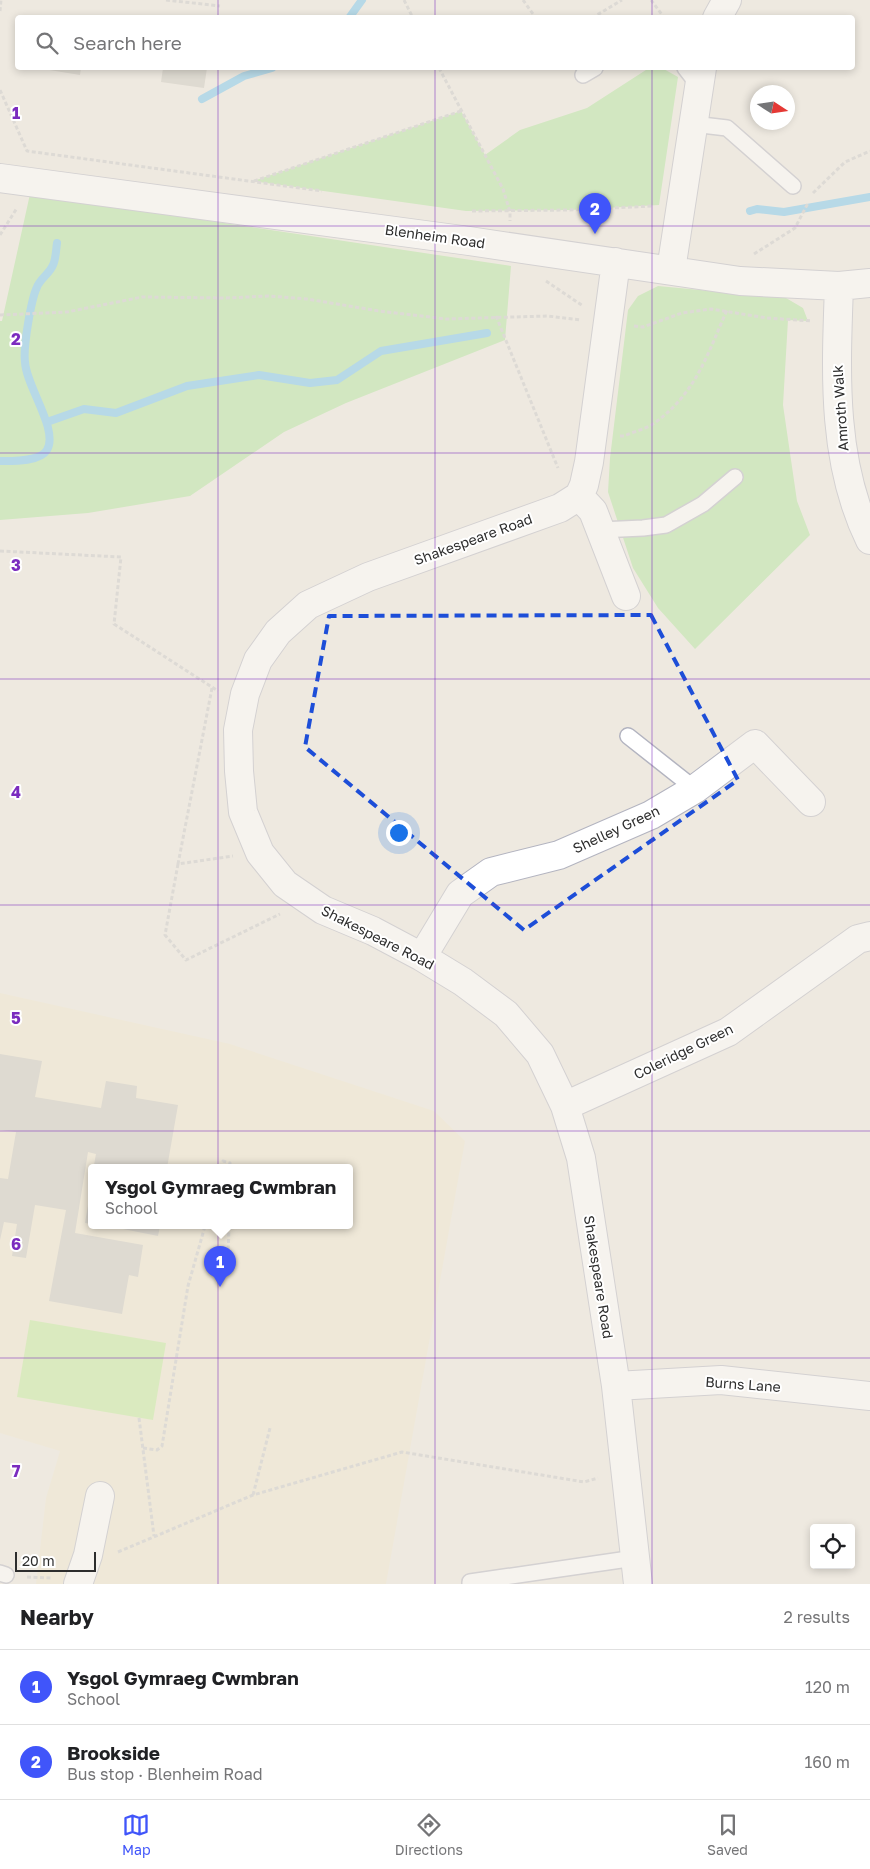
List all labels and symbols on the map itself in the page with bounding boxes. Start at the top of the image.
north arrow [750,85,795,130]
text: 1 [12,103,20,123]
pin: 2 [579,193,611,234]
street label: Blenheim Road [384,221,486,251]
text: 2 [11,329,21,349]
street label: Amroth Walk [829,364,851,452]
street label: Shakespeare Road [412,510,534,568]
text: 3 [11,555,21,575]
text: 4 [11,782,21,802]
street label: Shelley Green [570,801,662,857]
your location [386,820,412,846]
street label: Shakespeare Road [319,901,437,973]
text: 5 [11,1008,21,1028]
street label: Coleridge Green [631,1020,735,1082]
street label: Shakespeare Road [581,1214,617,1340]
text: 6 [11,1234,21,1254]
pin: 1 [204,1246,236,1287]
street label: Burns Lane [705,1373,781,1395]
text: 7 [12,1461,21,1481]
scale bar [15,1549,96,1572]

